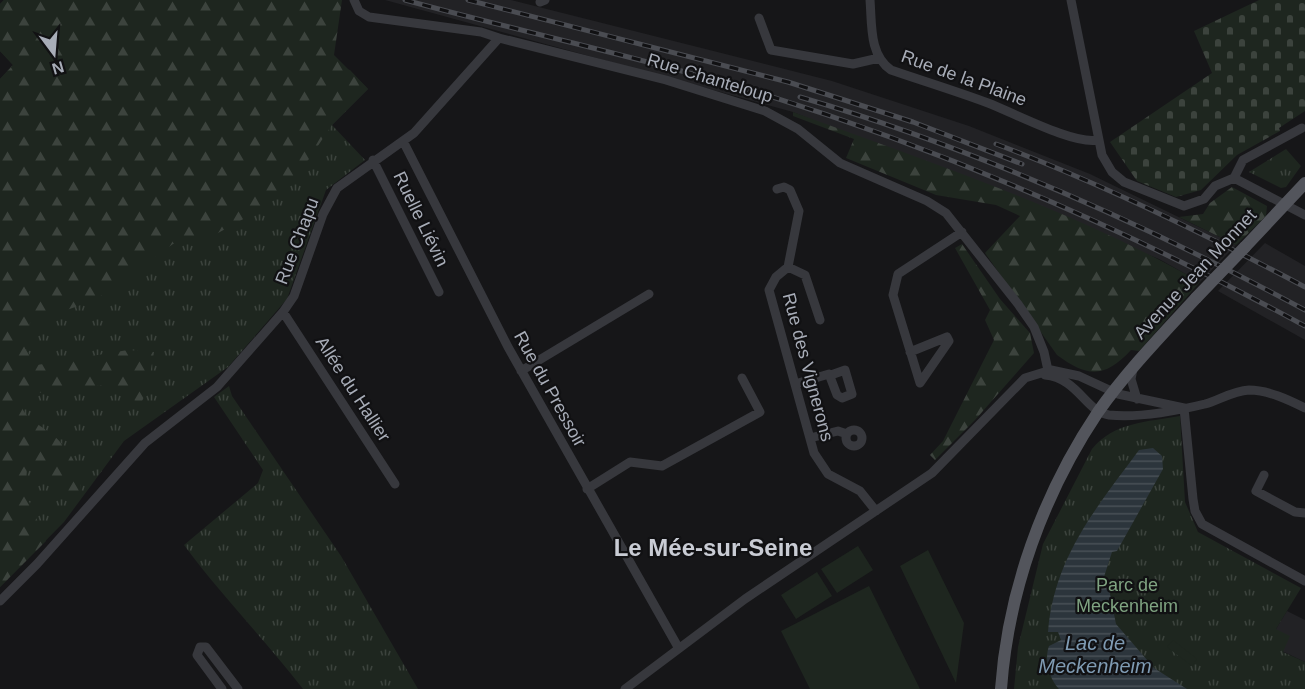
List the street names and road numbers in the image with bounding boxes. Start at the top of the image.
street label: Rue de la Plaine [899,46,1029,110]
street label: Rue Chanteloup [645,49,775,107]
street label: Ruelle Liévin [389,168,453,270]
street label: Rue Chapu [271,195,323,287]
street label: Avenue Jean Monnet [1130,205,1260,343]
street label: Rue des Vignerons [779,291,837,443]
street label: Rue du Pressoir [510,328,590,450]
street label: Allée du Hallier [312,333,394,445]

